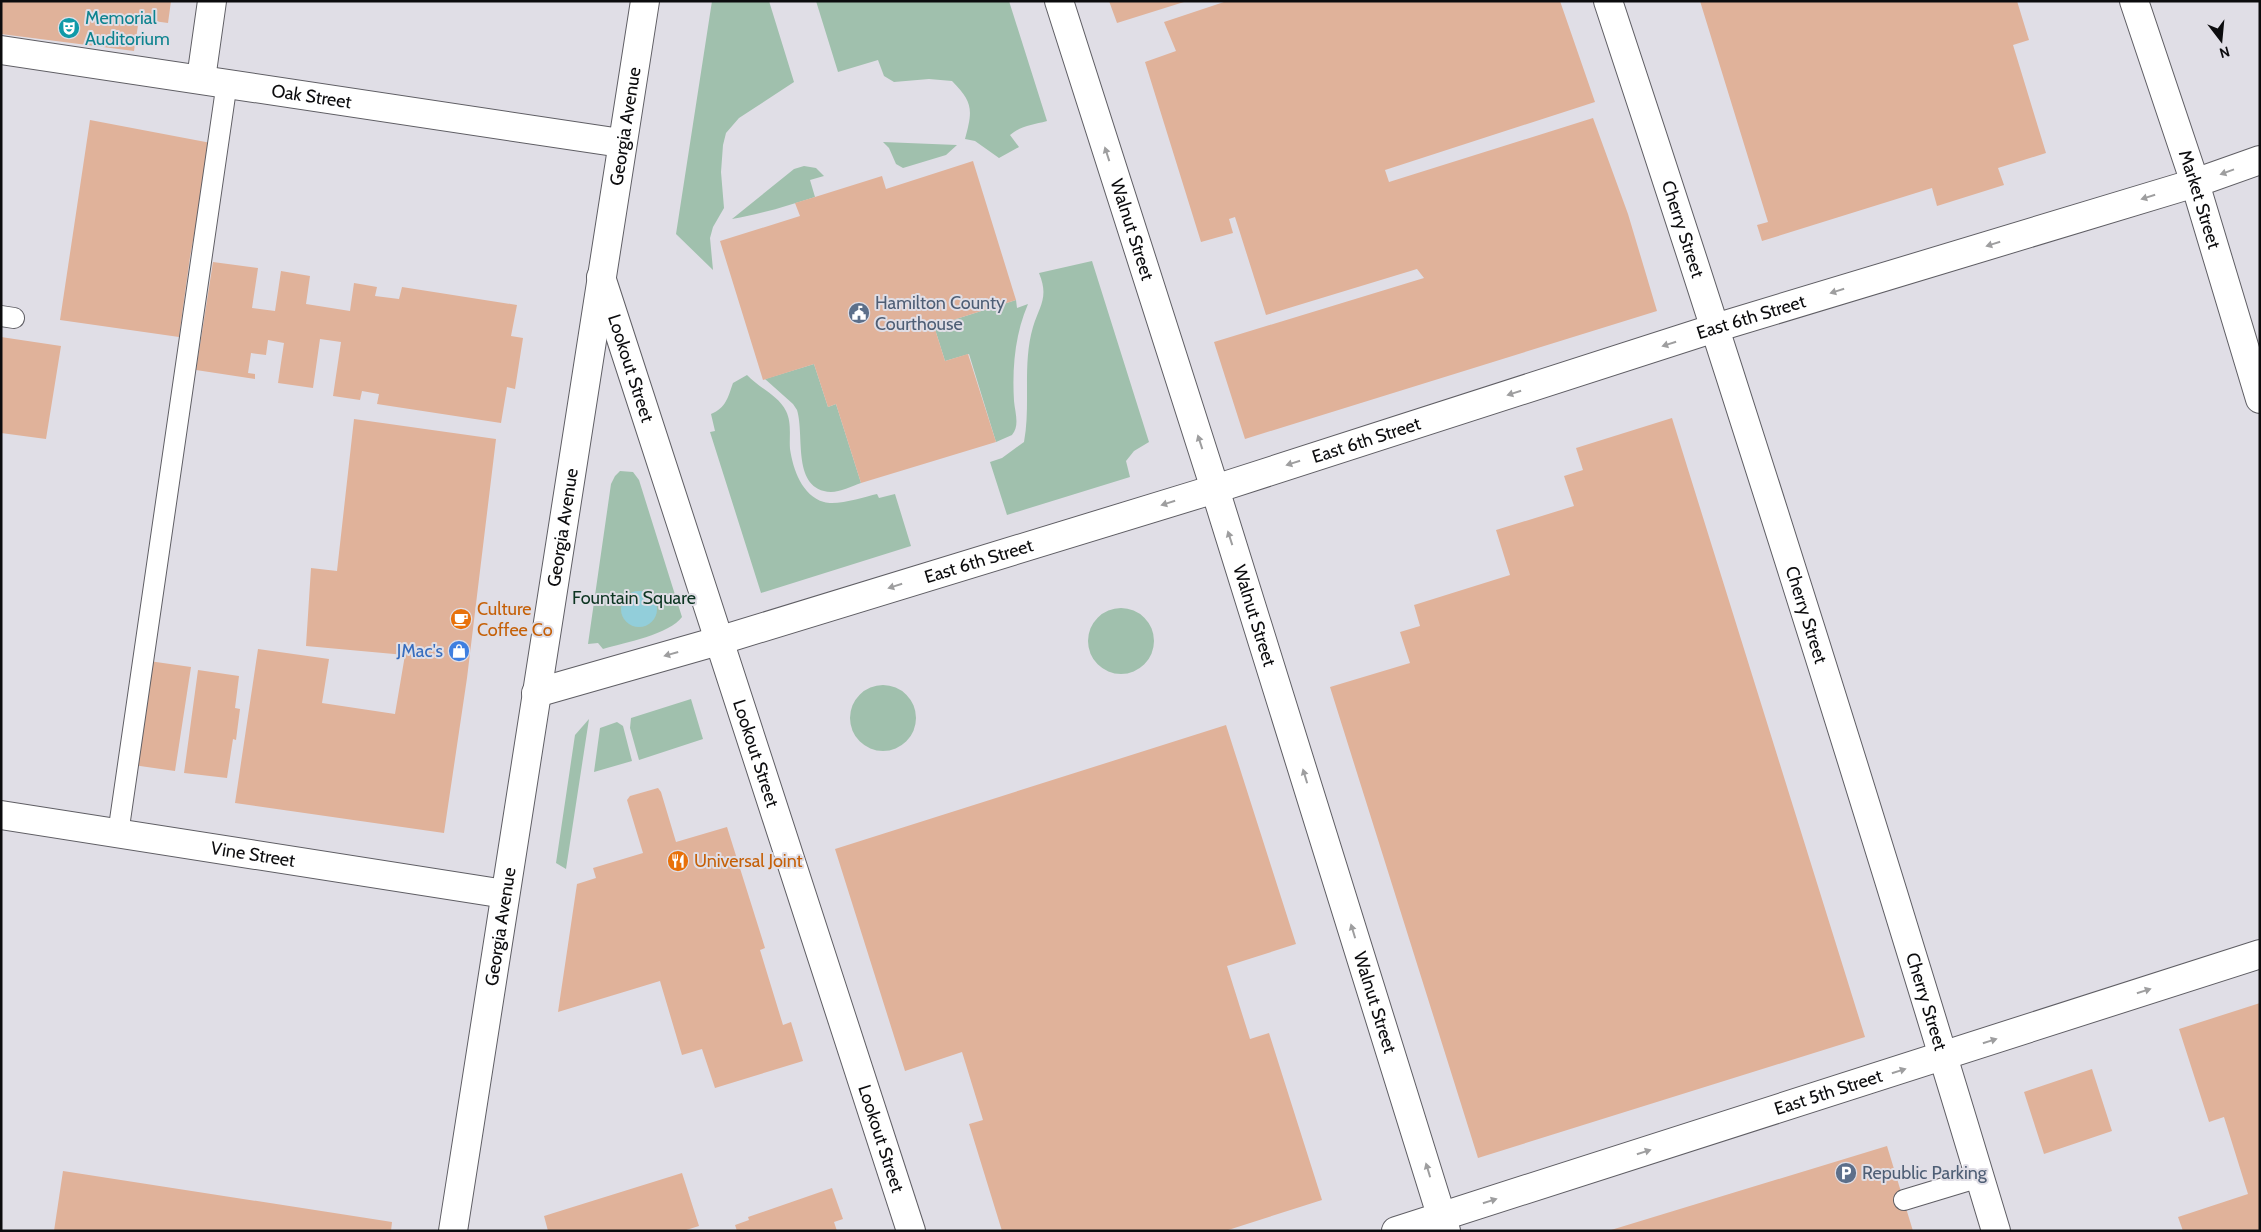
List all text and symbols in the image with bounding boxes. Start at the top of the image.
place label: Memorial Auditorium [85,7,170,50]
north arrow [2196,15,2246,65]
theatre icon: Memorial Auditorium [57,16,81,40]
text: N [2217,42,2232,63]
street label: Georgia Avenue [605,66,646,187]
street label: Oak Street [270,80,353,113]
one-way arrow [1103,147,1111,162]
street label: Market Street [2174,147,2225,251]
one-way arrow [2220,169,2235,176]
street label: Walnut Street [1106,176,1159,283]
street label: Cherry Street [1657,178,1709,280]
one-way arrow [2141,194,2156,202]
one-way arrow [1985,241,2000,249]
one-way arrow [1830,288,1845,296]
street label: East 6th Street [1694,290,1808,344]
place label: Hamilton County Courthouse [875,292,1005,335]
public building icon: Hamilton County Courthouse [847,301,871,325]
street label: Lookout Street [603,312,658,425]
one-way arrow [1662,341,1677,348]
one-way arrow [1507,390,1522,397]
street label: East 6th Street [1309,413,1423,468]
one-way arrow [1195,435,1203,450]
one-way arrow [1285,460,1300,468]
street label: Georgia Avenue [543,467,583,588]
one-way arrow [1160,500,1175,508]
one-way arrow [1225,530,1233,545]
street label: East 6th Street [922,534,1036,588]
street label: Walnut Street [1228,562,1281,669]
street label: Cherry Street [1781,563,1832,666]
one-way arrow [888,583,903,591]
park label: Fountain Square [572,587,696,609]
place label: Culture Coffee Co [477,598,553,641]
cafe icon: Culture Coffee Co [449,607,473,631]
shop icon: JMac's [447,639,471,663]
place label: JMac's [396,640,443,662]
one-way arrow [664,651,679,659]
street label: Lookout Street [728,697,784,810]
one-way arrow [1300,769,1308,784]
street label: Vine Street [209,837,297,872]
restaurant icon: Universal Joint [666,849,690,873]
place label: Universal Joint [694,850,803,872]
street label: Georgia Avenue [480,866,521,988]
one-way arrow [1349,924,1357,939]
street label: Walnut Street [1349,949,1401,1056]
street label: Cherry Street [1901,950,1952,1053]
one-way arrow [2137,987,2152,994]
one-way arrow [1983,1037,1998,1045]
street label: East 5th Street [1772,1065,1885,1120]
one-way arrow [1892,1066,1907,1074]
street label: Lookout Street [853,1082,909,1195]
one-way arrow [1637,1148,1652,1155]
parking icon: Republic Parking [1834,1161,1858,1185]
one-way arrow [1424,1162,1432,1177]
place label: Republic Parking [1862,1162,1988,1184]
one-way arrow [1482,1197,1497,1205]

